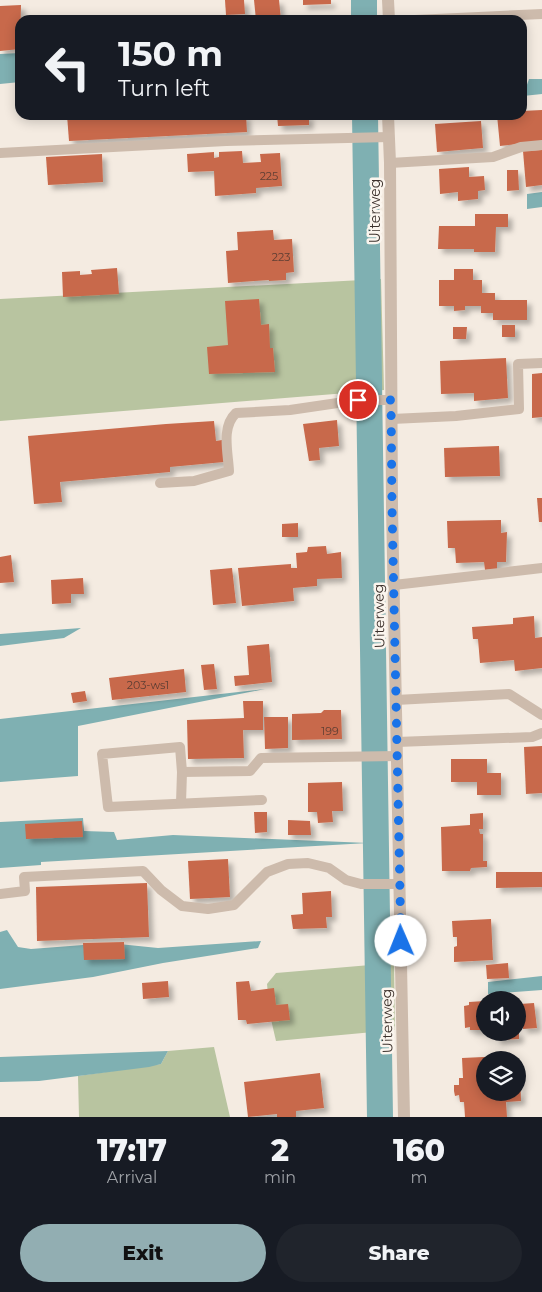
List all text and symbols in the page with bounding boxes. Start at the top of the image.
text: 150 m [118,32,223,75]
icon: left [35,35,100,100]
text: Turn left [118,75,210,102]
house number: 225 [260,169,278,183]
street label: Uiterweg [366,179,384,243]
house number: 223 [272,250,290,264]
pin [337,379,379,421]
icon: arrive [344,386,372,414]
street label: Uiterweg [369,584,389,648]
house number: 203-ws1 [127,678,169,692]
house number: 199 [321,724,339,738]
position arrow [374,914,426,966]
street label: Uiterweg [377,989,397,1053]
map controls [476,991,526,1101]
button: sound [476,991,526,1041]
button: layers [476,1051,526,1101]
text: 17:17 [97,1132,167,1169]
text: 2 [271,1132,289,1169]
text: 160 [393,1132,445,1169]
text: Arrival [107,1168,157,1187]
text: min [264,1168,296,1187]
text: m [411,1168,427,1187]
button: Exit [20,1224,266,1282]
button: Share [276,1224,522,1282]

